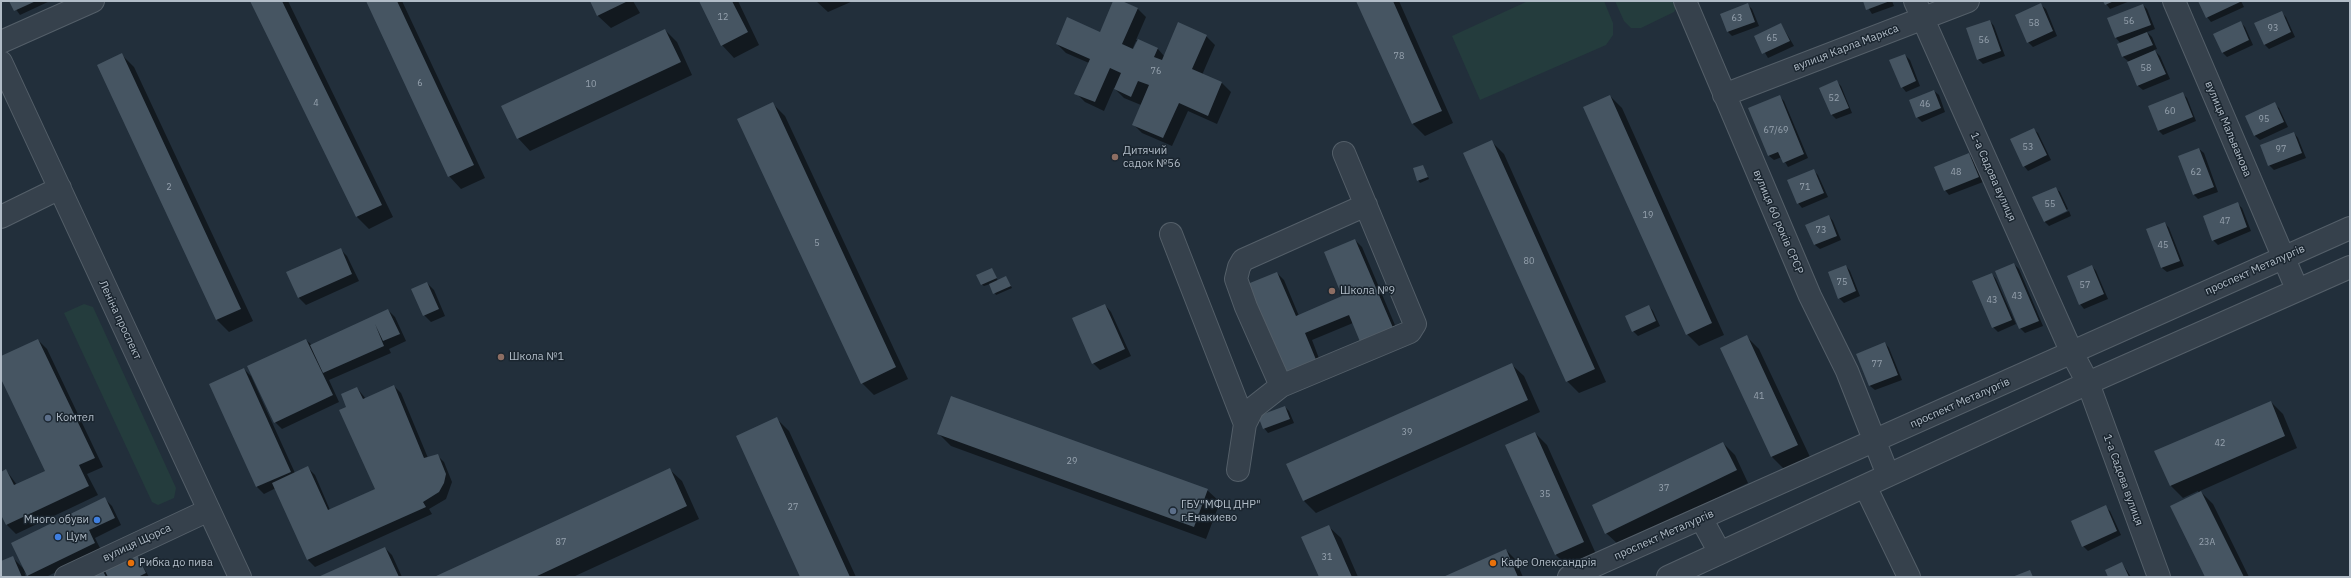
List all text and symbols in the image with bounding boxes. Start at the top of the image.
house number: 12 [718,12,728,22]
house number: 63 [1732,13,1742,23]
house number: 56 [2124,16,2134,26]
house number: 58 [2029,18,2039,28]
street label: вулиця Карла Маркса [1791,22,1901,74]
house number: 93 [2268,23,2278,33]
house number: 65 [1767,33,1777,43]
house number: 56 [1979,35,1989,45]
house number: 78 [1394,51,1404,61]
house number: 58 [2141,63,2151,73]
house number: 76 [1151,66,1161,76]
house number: 6 [417,78,423,88]
house number: 10 [586,79,596,89]
street label: вулиця Мальванова [2202,79,2254,179]
house number: 52 [1829,93,1839,103]
house number: 4 [313,98,319,108]
house number: 46 [1920,99,1930,109]
house number: 60 [2165,106,2175,116]
house number: 95 [2259,114,2269,124]
house number: 67/69 [1763,125,1789,135]
street label: 1-а Садова вулиця [1967,130,2019,224]
house number: 53 [2023,142,2033,152]
place label: Дитячий садок №56 [1123,144,1181,170]
house number: 97 [2276,144,2286,154]
marker: Дитячий садок №56 [1110,152,1120,162]
house number: 48 [1951,167,1961,177]
house number: 62 [2191,167,2201,177]
street label: вулиця 60 років СРСР [1750,168,1806,276]
house number: 2 [166,182,172,192]
house number: 71 [1800,182,1810,192]
house number: 55 [2045,199,2055,209]
house number: 19 [1643,210,1653,220]
house number: 47 [2220,216,2230,226]
house number: 73 [1816,225,1826,235]
house number: 5 [814,238,820,248]
house number: 45 [2158,240,2168,250]
street label: проспект Металургів [2203,242,2307,298]
house number: 80 [1524,256,1534,266]
house number: 75 [1837,277,1847,287]
street label: Леніна проспект [96,278,144,362]
house number: 57 [2080,280,2090,290]
place label: Школа №9 [1340,284,1395,298]
marker: Школа №9 [1327,286,1337,296]
house number: 43 [2012,291,2022,301]
house number: 43 [1987,295,1997,305]
place label: Школа №1 [509,350,564,364]
marker: Школа №1 [496,352,506,362]
house number: 77 [1872,359,1882,369]
street label: проспект Металургів [1908,375,2012,431]
house number: 41 [1754,391,1764,401]
place label: Комтел [56,411,94,425]
marker: Комтел [43,413,53,423]
house number: 39 [1402,427,1412,437]
street label: 1-а Садова вулиця [2100,433,2146,527]
house number: 42 [2215,438,2225,448]
house number: 29 [1067,456,1077,466]
house number: 37 [1659,483,1669,493]
house number: 35 [1540,489,1550,499]
place label: ГБУ"МФЦ ДНР" г.Енакиево [1181,498,1261,524]
house number: 27 [788,502,798,512]
marker: ГБУ"МФЦ ДНР" г.Енакиево [1168,506,1178,516]
street label: проспект Металургів [1612,507,1716,563]
place label: Много обуви [24,513,89,527]
marker: Много обуви [92,515,102,525]
street label: вулиця Щорса [101,521,173,565]
place label: Цум [66,530,87,544]
marker: Цум [53,532,63,542]
house number: 87 [556,537,566,547]
house number: 23А [2199,537,2215,547]
house number: 31 [1322,552,1332,562]
place label: Рибка до пива [139,556,213,570]
place label: Кафе Олександрія [1501,556,1596,570]
marker: Рибка до пива [126,558,136,568]
marker: Кафе Олександрія [1488,558,1498,568]

